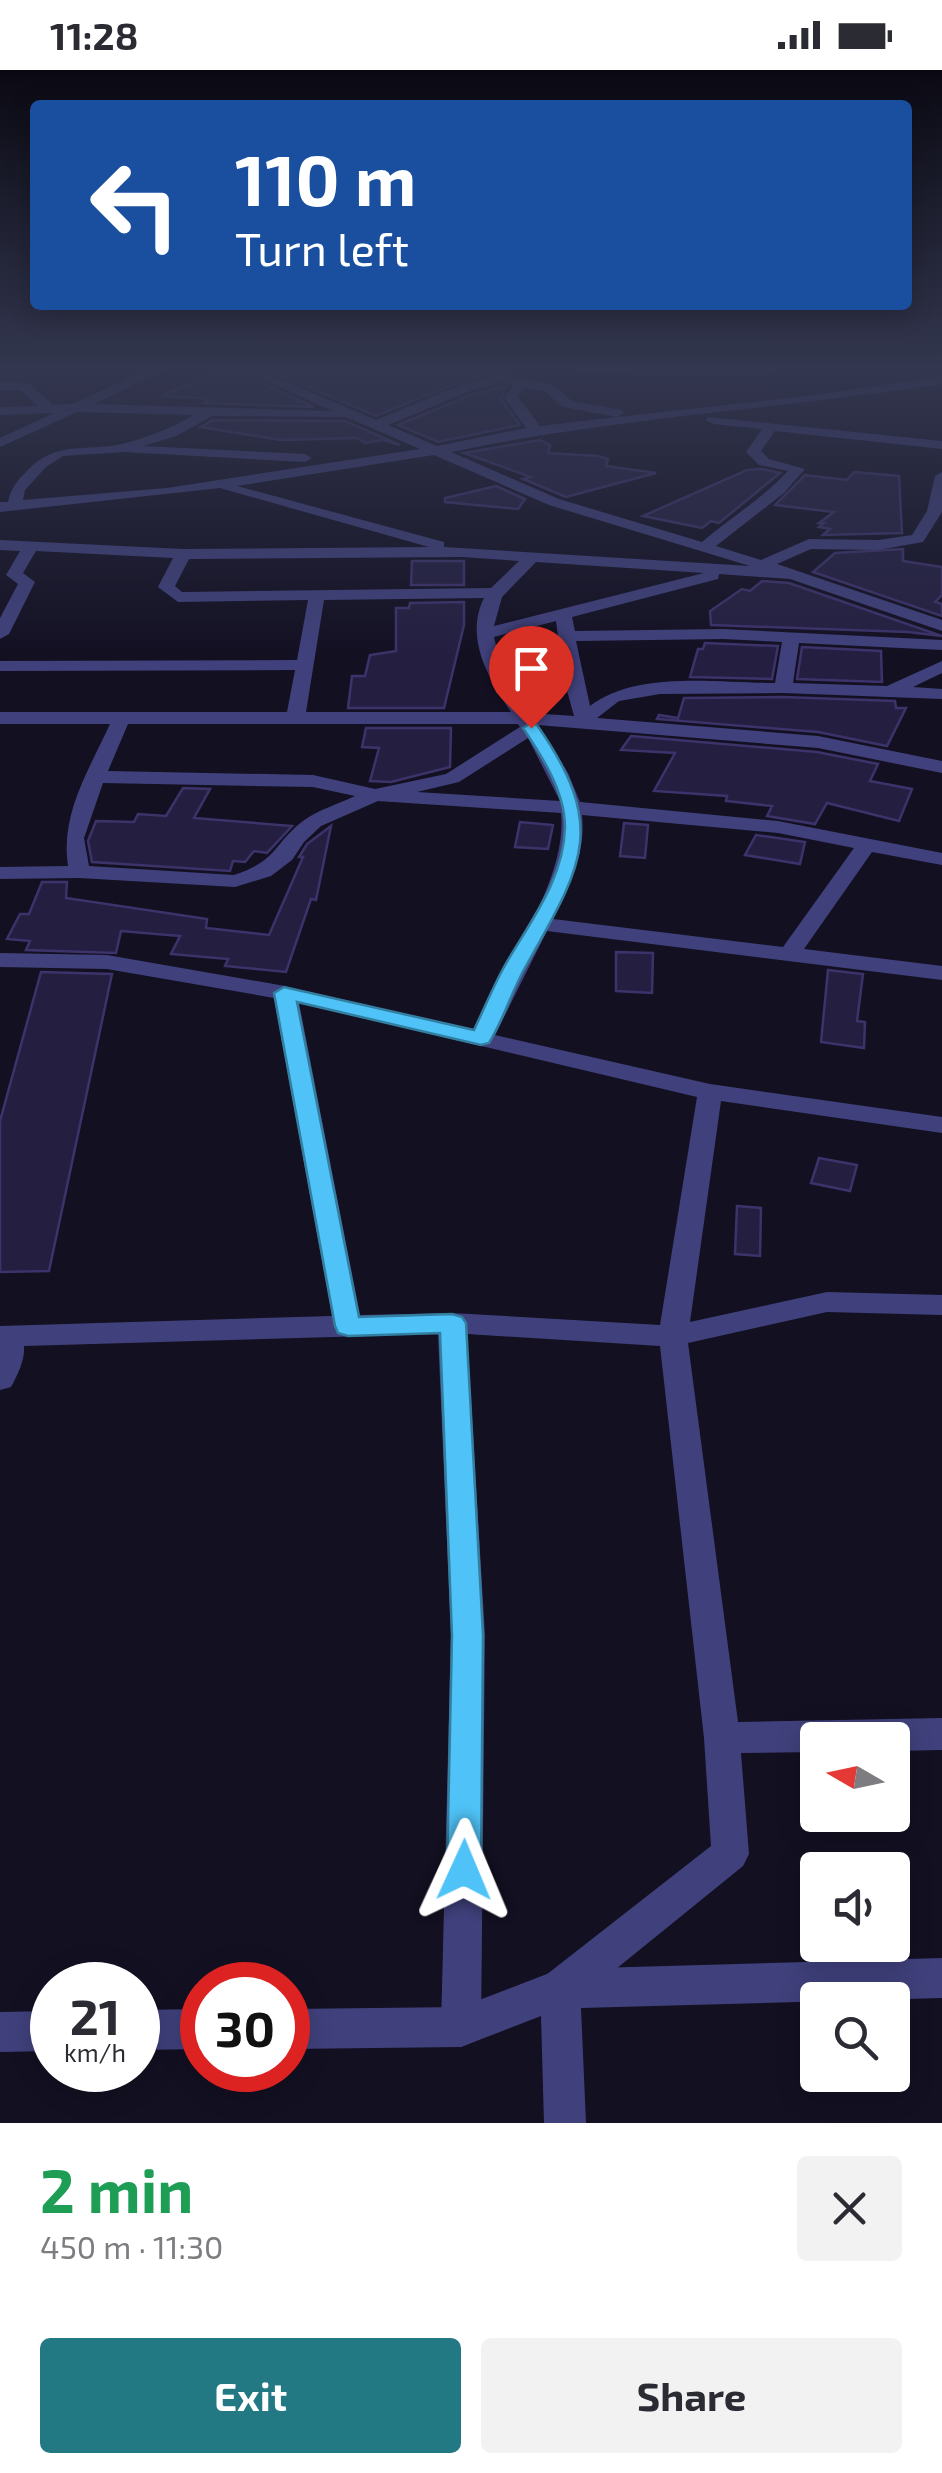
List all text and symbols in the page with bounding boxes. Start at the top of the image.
text: 11:28 [50,12,138,58]
text: 110 m [235,136,416,220]
icon: left [70,140,200,270]
text: Turn left [235,221,409,275]
pin [489,626,574,729]
icon: arrive [504,641,559,696]
north arrow [800,1722,910,1832]
map controls [800,1722,910,2092]
position arrow [412,1818,516,1922]
button: sound [800,1852,910,1962]
speed limit sign: 30 [180,1962,310,2092]
button: search [800,1982,910,2092]
text: 21 [70,1985,120,2045]
text: km/h [64,2037,126,2067]
text: 2 min [40,2153,193,2225]
button: close [797,2156,902,2261]
text: 450 m · 11:30 [40,2227,223,2265]
button: Exit [40,2338,461,2453]
button: Share [481,2338,902,2453]

